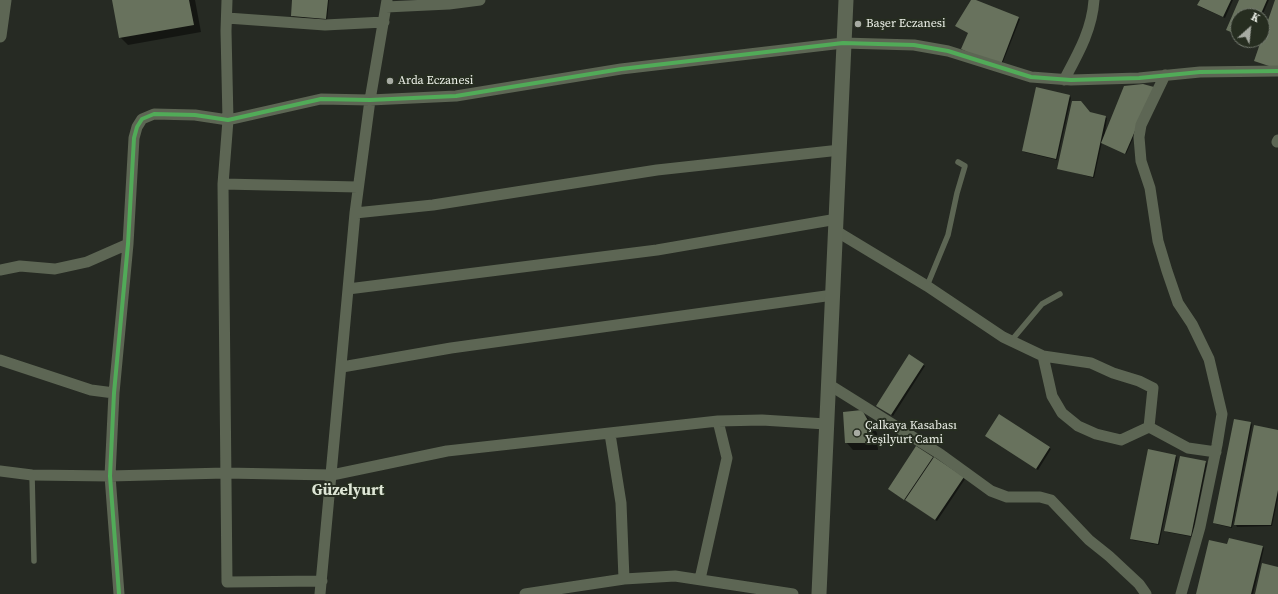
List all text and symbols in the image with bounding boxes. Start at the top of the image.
north arrow [1230,8,1270,48]
text: K [1248,9,1262,26]
place label: Başer Eczanesi [866,17,946,31]
marker: Başer Eczanesi [853,19,863,29]
place label: Arda Eczanesi [398,74,473,88]
marker: Arda Eczanesi [385,76,395,86]
place label: Çalkaya Kasabası Yeşilyurt Cami [865,419,957,447]
marker: Çalkaya Kasabası Yeşilyurt Cami [852,428,862,438]
district label: Güzelyurt [312,481,384,501]

